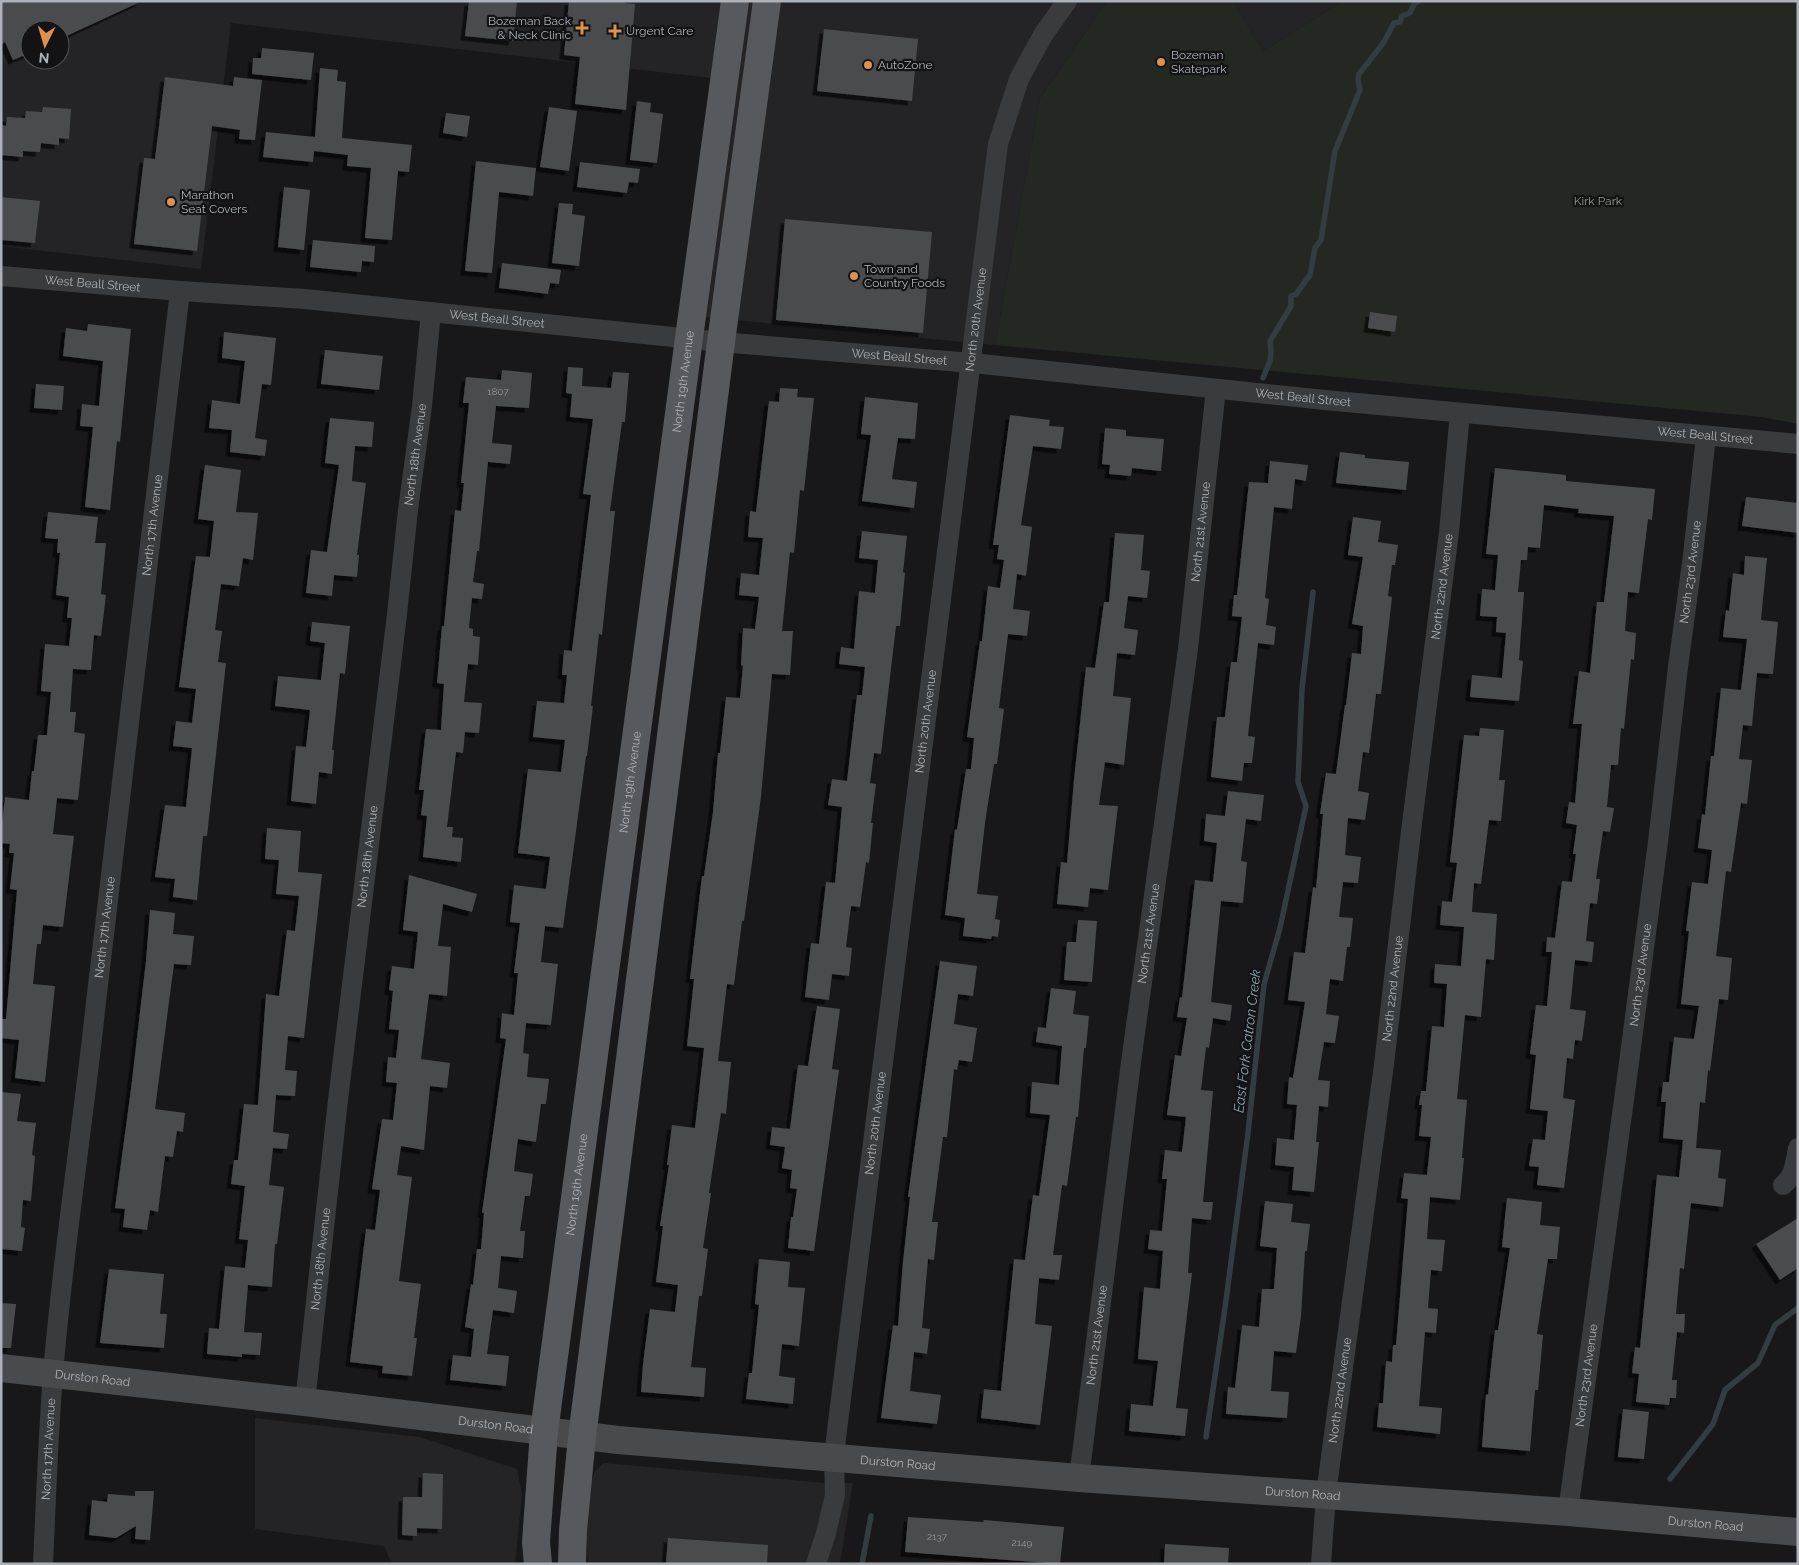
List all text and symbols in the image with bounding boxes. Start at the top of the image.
place label: Bozeman Back & Neck Clinic [488,14,572,42]
north arrow [20,20,70,70]
marker: Bozeman Back & Neck Clinic [575,21,589,35]
marker: Urgent Care [608,24,622,38]
place label: Urgent Care [626,24,693,38]
place label: Bozeman Skatepark [1171,48,1227,76]
text: N [38,50,50,66]
marker: Bozeman Skatepark [1155,56,1167,68]
place label: AutoZone [878,58,932,72]
marker: AutoZone [862,59,874,71]
place label: Marathon Seat Covers [181,188,247,216]
park label: Kirk Park [1574,194,1623,208]
marker: Marathon Seat Covers [165,196,177,208]
place label: Town and Country Foods [864,262,945,290]
street label: North 20th Avenue [963,267,989,372]
marker: Town and Country Foods [848,270,860,282]
street label: West Beall Street [44,273,141,295]
street label: West Beall Street [449,307,545,331]
street label: North 19th Avenue [670,330,697,433]
street label: West Beall Street [851,346,948,368]
house number: 1807 [487,386,509,397]
street label: West Beall Street [1255,386,1352,409]
street label: North 18th Avenue [402,403,429,506]
street label: West Beall Street [1657,424,1754,447]
street label: North 17th Avenue [139,474,165,577]
street label: North 21st Avenue [1188,481,1213,583]
street label: North 23rd Avenue [1677,520,1704,624]
street label: North 22nd Avenue [1428,533,1456,640]
street label: North 20th Avenue [912,669,939,774]
street label: North 19th Avenue [616,730,644,834]
street label: North 18th Avenue [354,805,381,908]
street label: North 17th Avenue [92,876,118,979]
street label: North 21st Avenue [1135,883,1163,984]
street label: North 23rd Avenue [1627,923,1654,1027]
street label: North 22nd Avenue [1380,935,1406,1042]
water label: East Fork Catron Creek [1230,968,1264,1114]
street label: North 20th Avenue [862,1071,889,1176]
street label: North 19th Avenue [563,1133,590,1236]
street label: North 18th Avenue [308,1207,333,1311]
street label: North 21st Avenue [1084,1284,1110,1386]
street label: North 23rd Avenue [1573,1323,1600,1428]
street label: North 22nd Avenue [1326,1336,1354,1444]
street label: Durston Road [54,1367,131,1389]
street label: North 17th Avenue [39,1398,58,1500]
street label: Durston Road [457,1414,534,1437]
street label: Durston Road [860,1453,936,1473]
street label: Durston Road [1264,1484,1341,1503]
street label: Durston Road [1667,1514,1744,1534]
house number: 2137 [927,1531,948,1542]
house number: 2149 [1012,1537,1033,1548]

